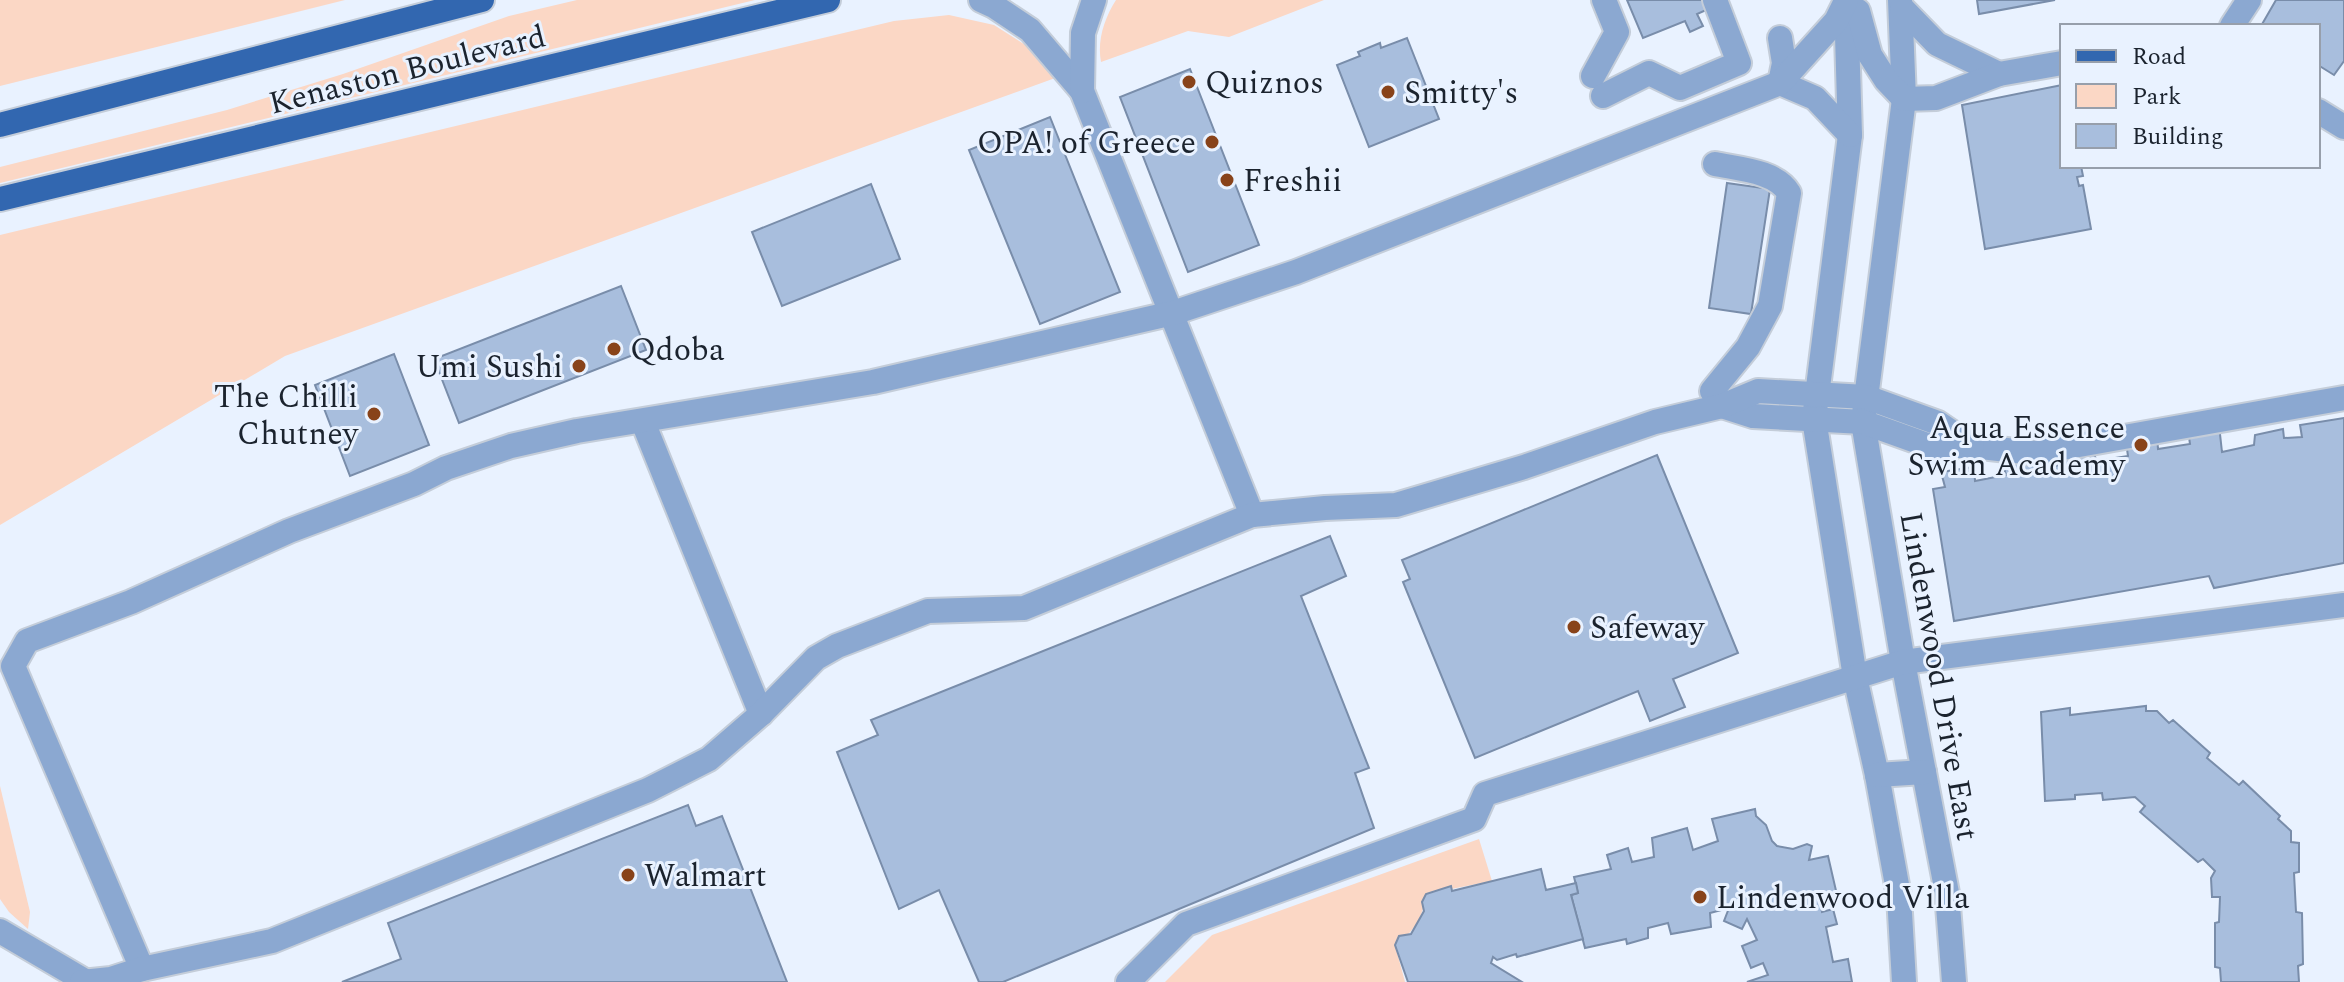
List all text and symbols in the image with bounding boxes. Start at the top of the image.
street label: Kenaston Boulevard [264,12,551,129]
legend [2060,24,2320,168]
text: Road [2132,39,2186,75]
place label: Quiznos [1205,59,1324,108]
place label: Smitty's [1404,69,1518,118]
marker: Quiznos [1180,73,1198,91]
text: Park [2132,79,2182,115]
marker: Smitty's [1379,83,1397,101]
place label: OPA! of Greece [977,119,1196,168]
text: Building [2132,119,2224,155]
marker: OPA! of Greece [1203,133,1221,151]
place label: Freshii [1243,157,1342,206]
marker: Freshii [1218,171,1236,189]
place label: Qdoba [630,326,725,375]
marker: Qdoba [605,340,623,358]
place label: Umi Sushi [415,343,563,392]
marker: Umi Sushi [570,357,588,375]
place label: The Chilli Chutney [214,373,360,459]
place label: Aqua Essence Swim Academy [1907,404,2127,490]
marker: The Chilli Chutney [365,405,383,423]
marker: Aqua Essence Swim Academy [2132,436,2150,454]
street label: Lindenwood Drive East [1885,508,1992,845]
place label: Safeway [1590,604,1706,653]
marker: Safeway [1565,618,1583,636]
place label: Walmart [644,852,767,901]
marker: Walmart [619,866,637,884]
place label: Lindenwood Villa [1716,874,1970,923]
marker: Lindenwood Villa [1691,888,1709,906]

